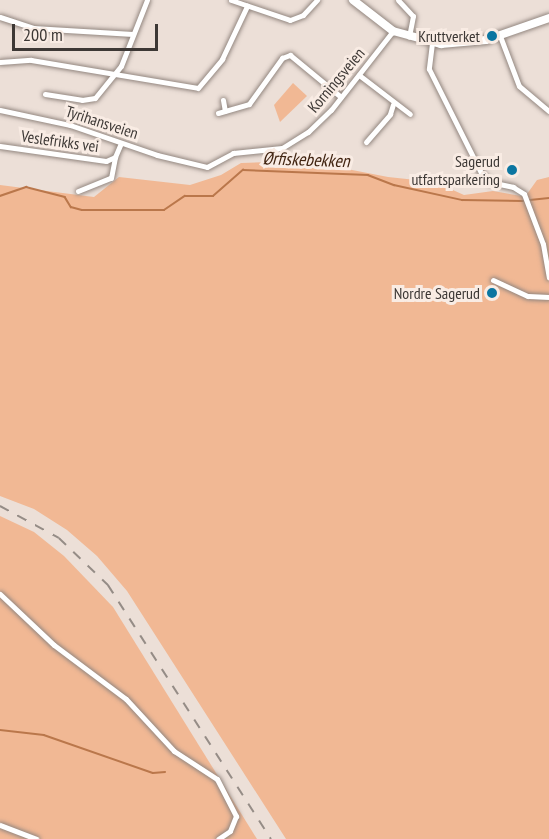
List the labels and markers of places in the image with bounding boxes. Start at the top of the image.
place label: Kruttverket [418,26,480,46]
marker: Kruttverket [485,29,499,43]
place label: Sagerud utfartsparkering [411,151,500,189]
marker: Sagerud utfartsparkering [505,163,519,177]
place label: Nordre Sagerud [394,283,480,303]
marker: Nordre Sagerud [485,286,499,300]

